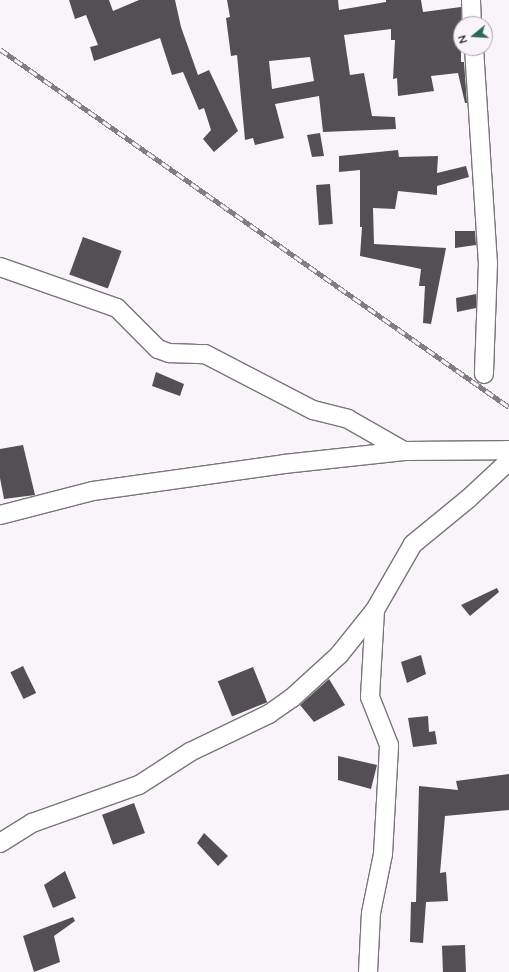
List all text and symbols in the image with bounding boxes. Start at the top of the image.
north arrow [453,16,493,56]
text: N [455,33,470,45]

